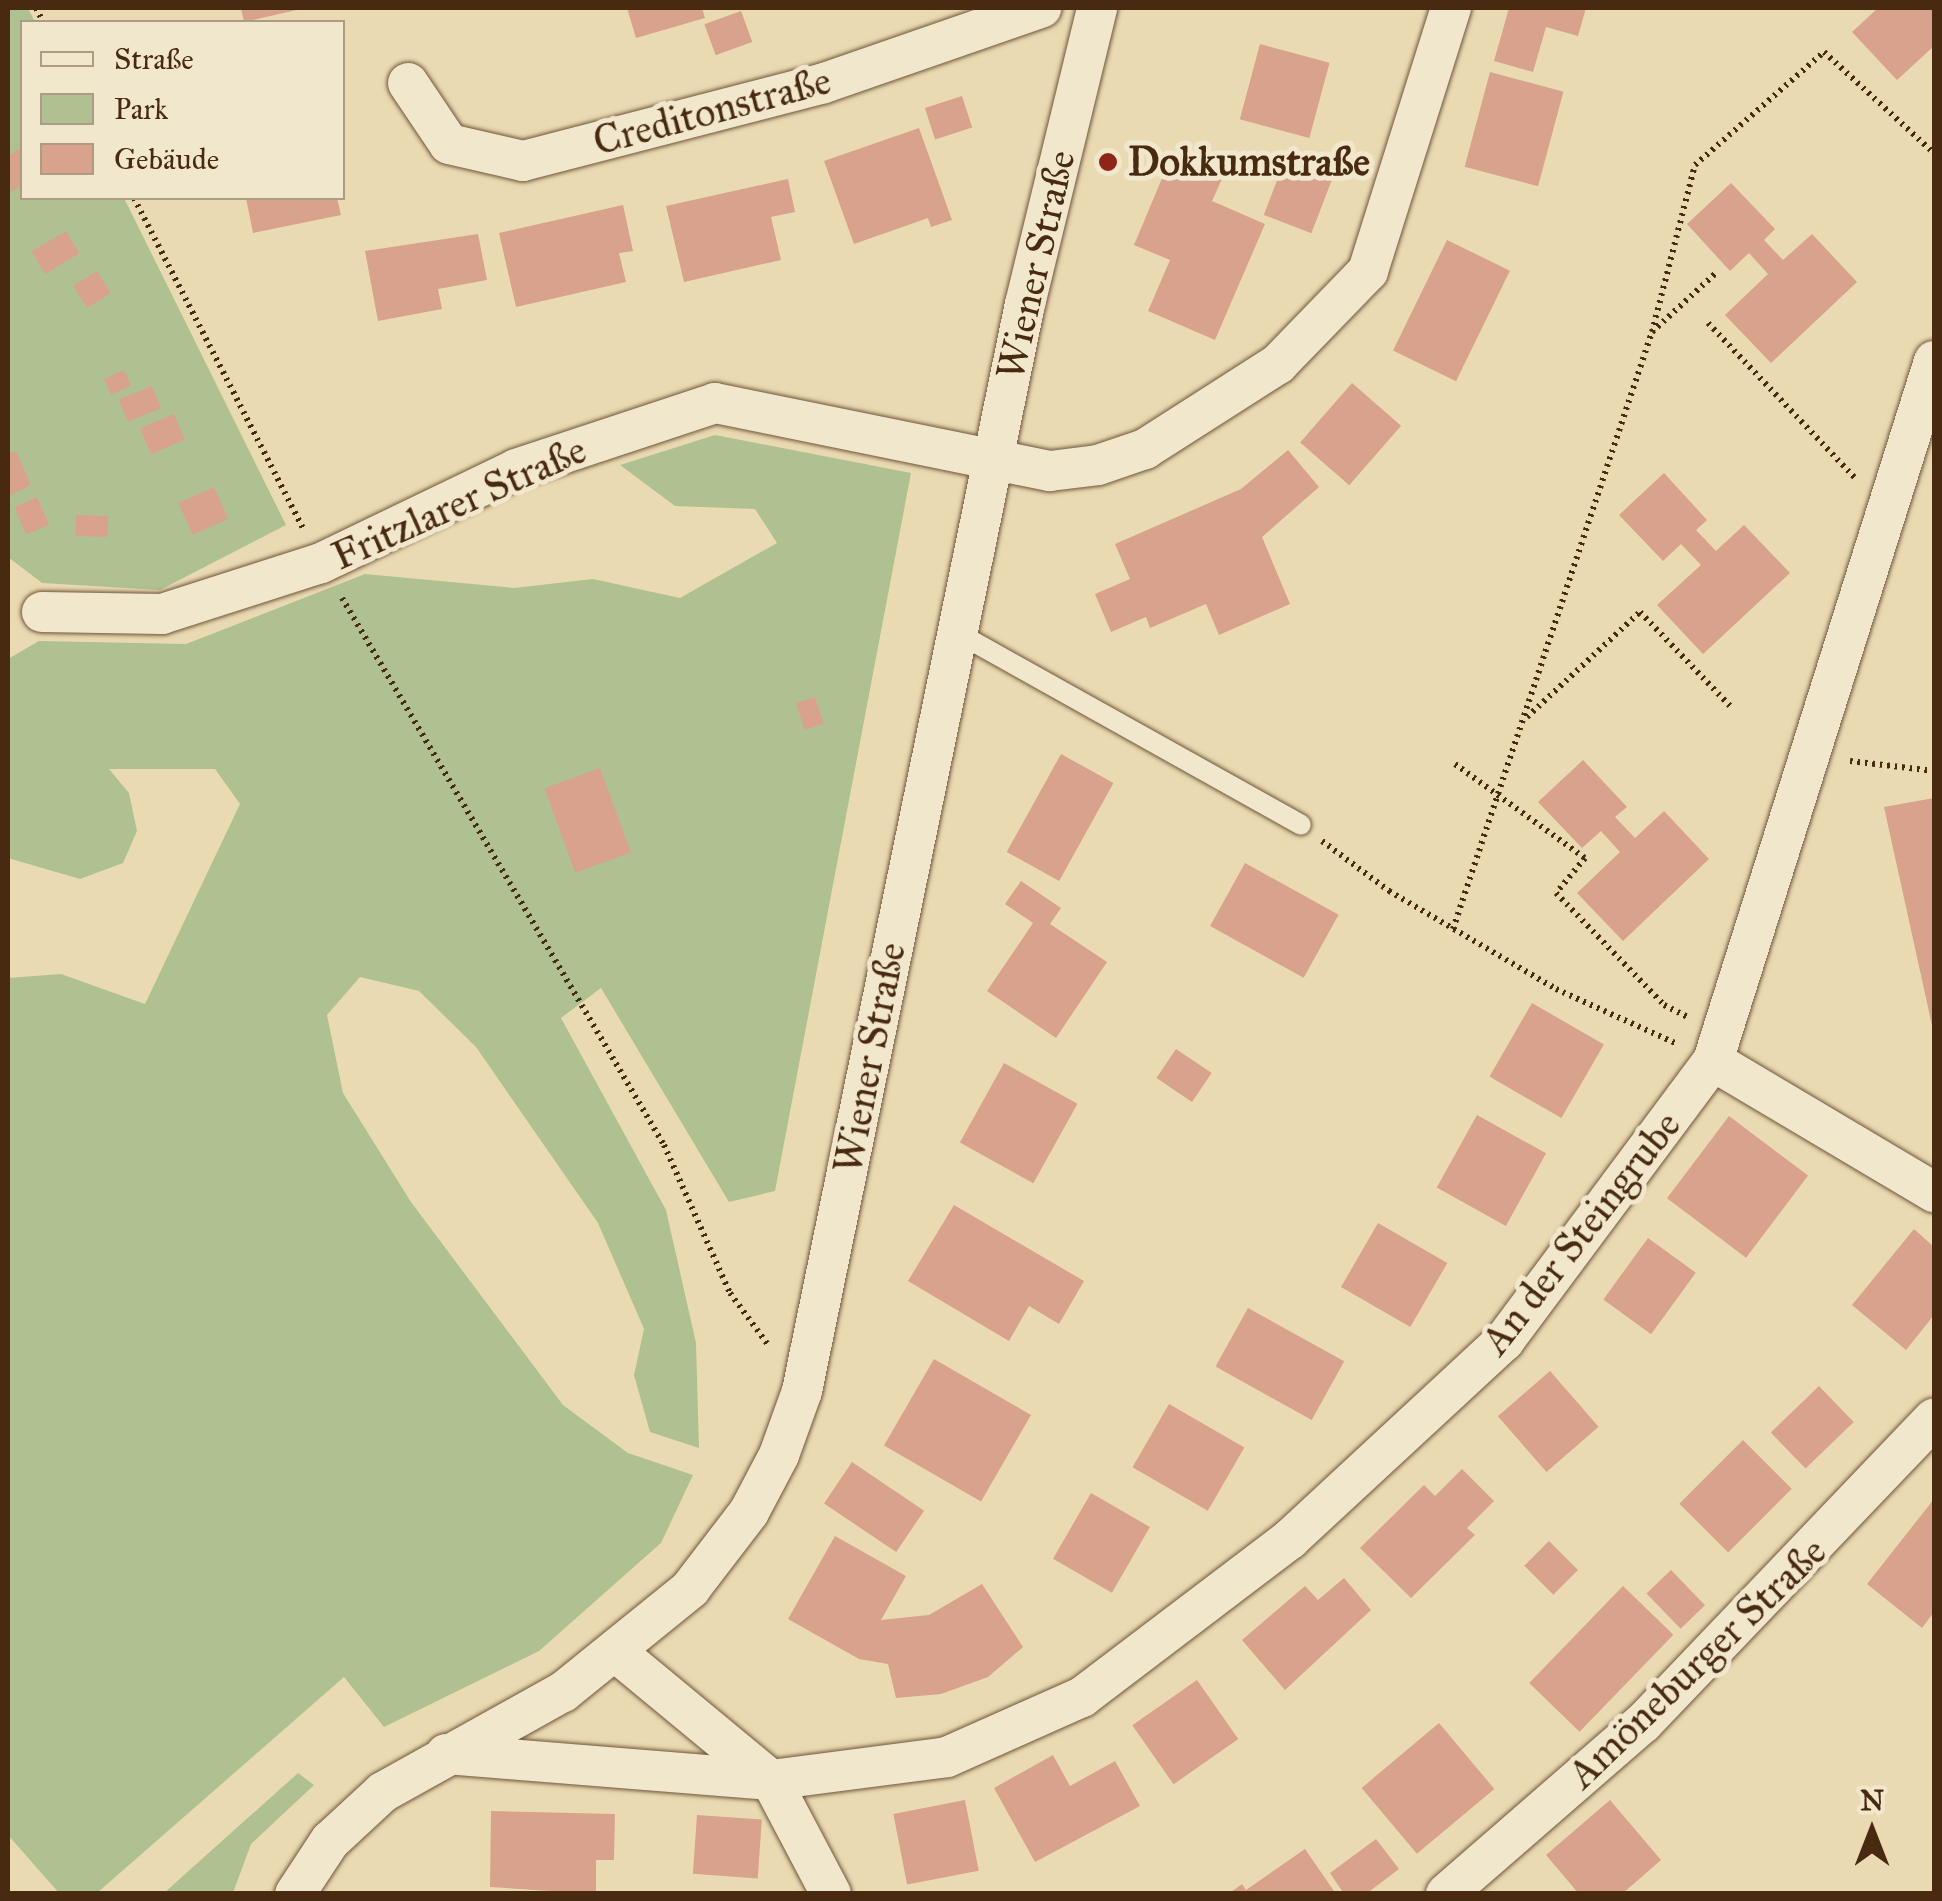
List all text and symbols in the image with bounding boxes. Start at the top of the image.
legend [20,20,345,200]
text: Straße [114,41,194,77]
street label: Creditonstraße [588,56,836,166]
text: Park [114,91,168,127]
place label: Dokkumstraße [1128,138,1370,186]
text: Gebäude [114,141,219,177]
street label: Wiener Straße [986,146,1086,384]
marker: Dokkumstraße [1097,151,1119,173]
street label: Fritzlarer Straße [325,426,593,580]
street label: Wiener Straße [824,939,916,1177]
street label: An der Steingrube [1471,1102,1691,1364]
street label: Amöneburger Straße [1558,1528,1836,1798]
north arrow [1822,1781,1922,1881]
text: N [1860,1783,1884,1818]

